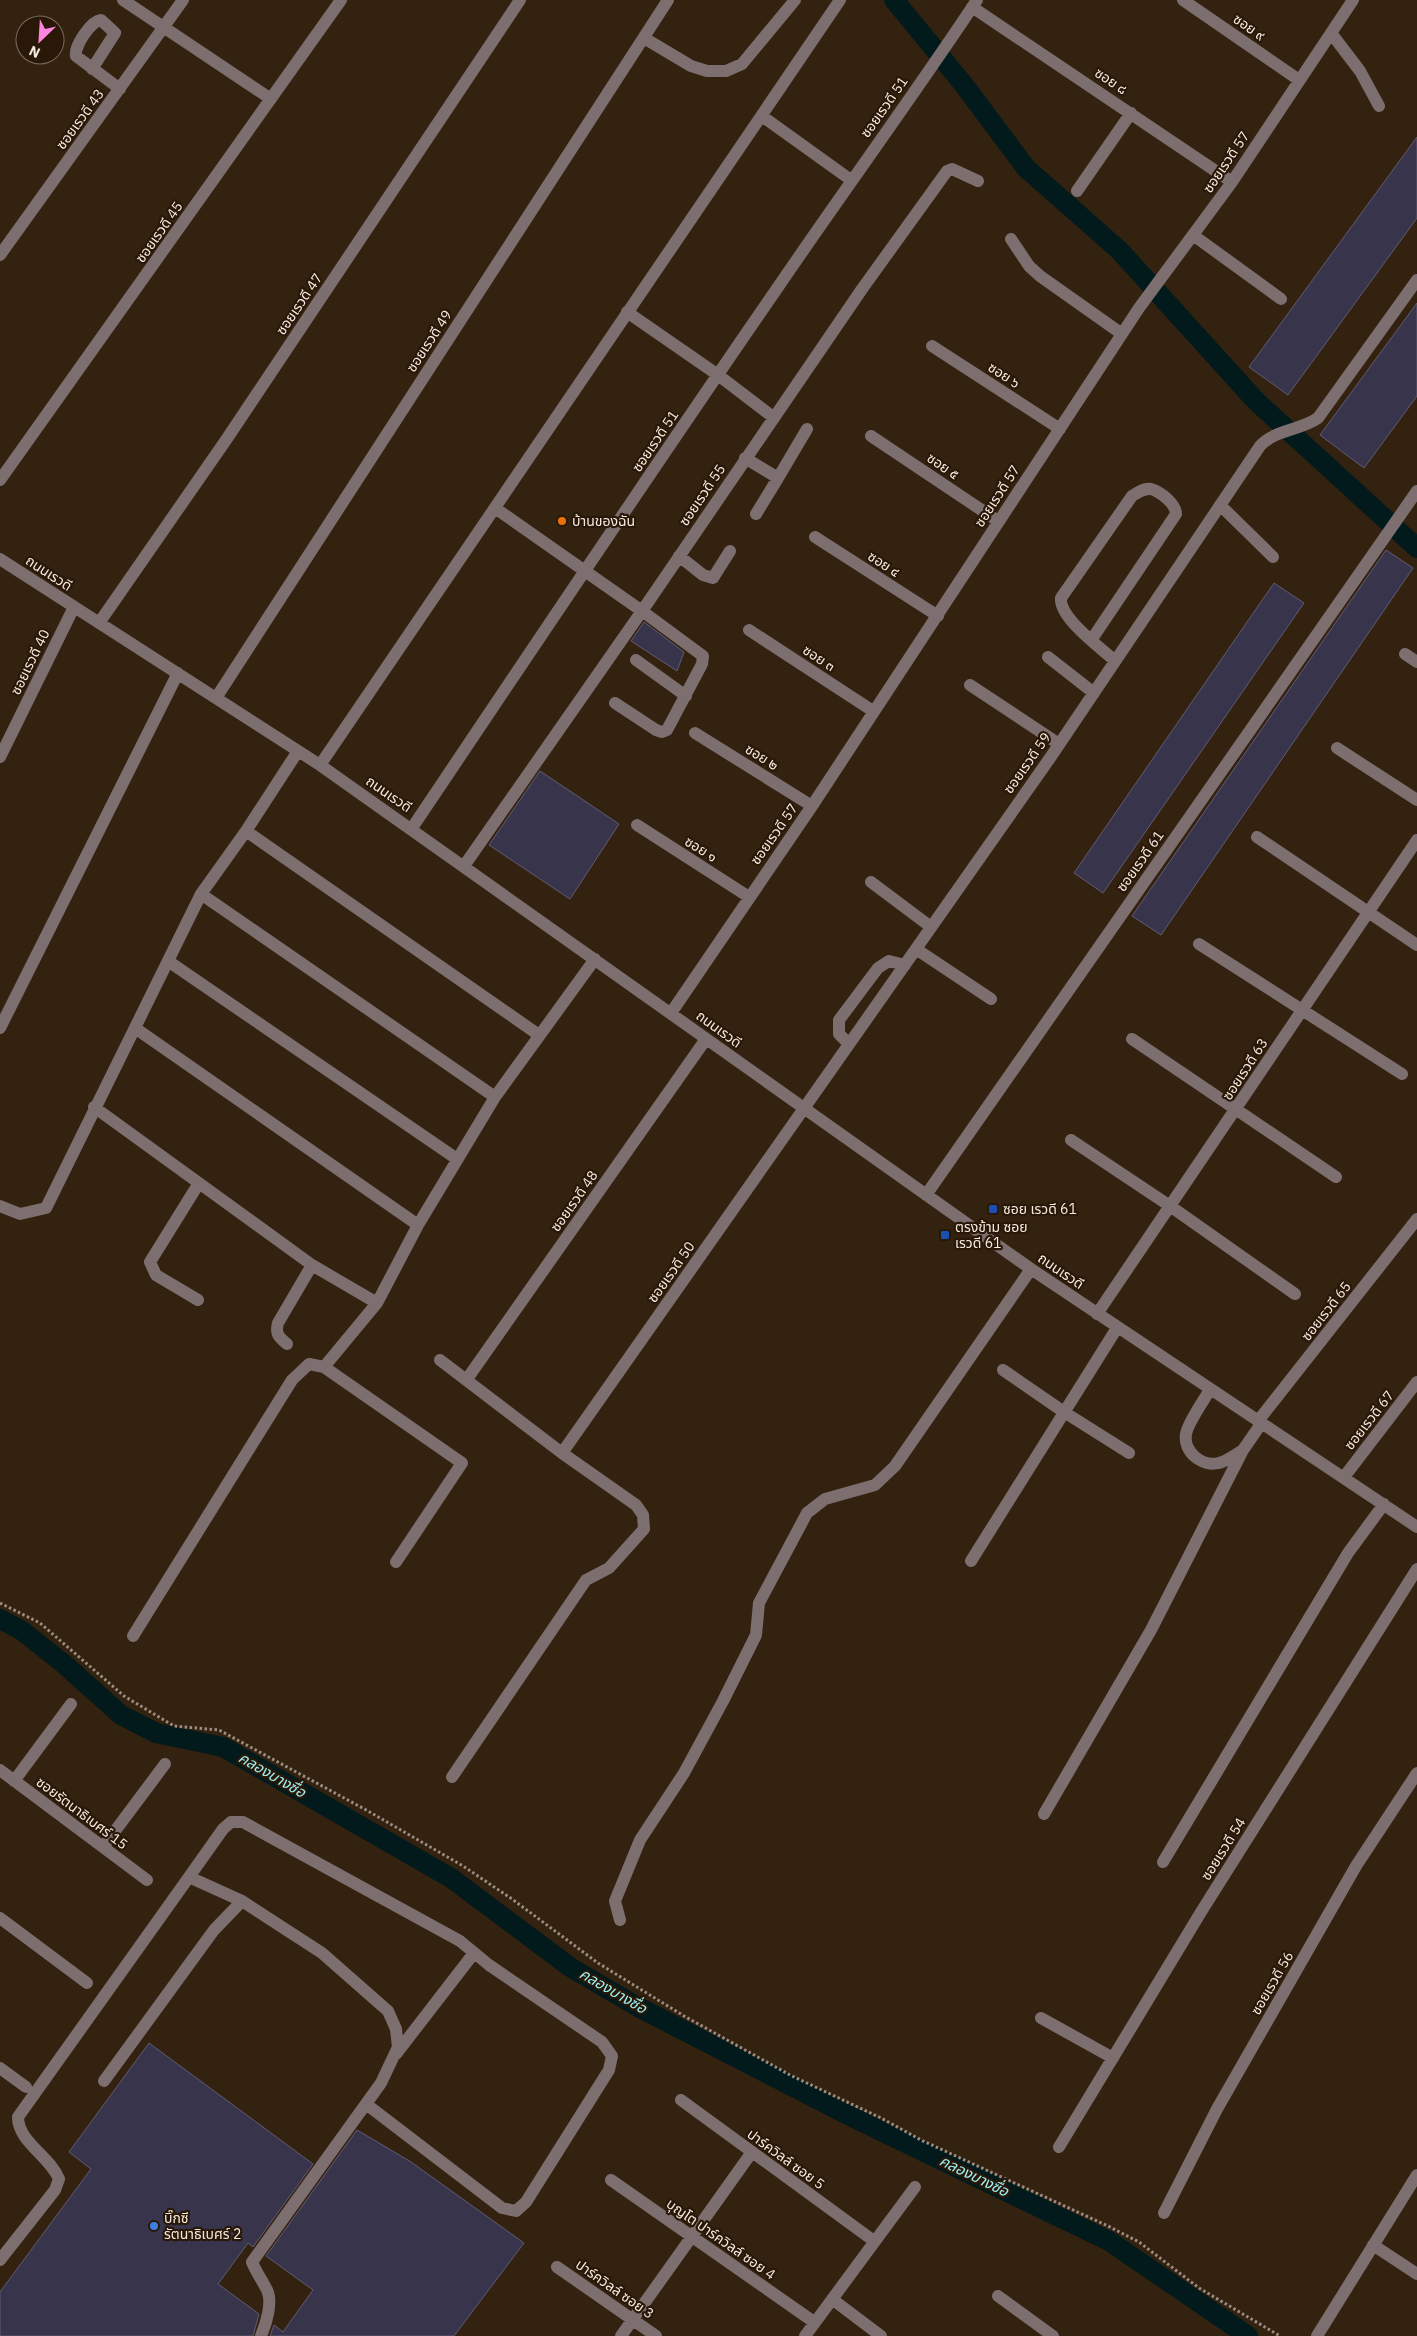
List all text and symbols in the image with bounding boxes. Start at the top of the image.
street label: ซอย ๙ [1230,10,1268,44]
north arrow [15,15,65,65]
text: N [26,41,43,62]
street label: ซอย ๘ [1091,64,1131,98]
street label: ซอยเรวดี 51 [856,73,912,141]
street label: ซอยเรวดี 43 [52,85,108,153]
street label: ซอยเรวดี 57 [1199,128,1253,196]
street label: ซอยเรวดี 45 [131,198,187,266]
street label: ซอยเรวดี 47 [272,270,326,338]
street label: ซอยเรวดี 49 [402,307,456,375]
street label: ซอย ๖ [985,358,1023,392]
street label: ซอยเรวดี 51 [628,407,682,475]
street label: ซอย ๕ [923,449,963,483]
street label: ซอยเรวดี 55 [675,461,729,529]
street label: ซอยเรวดี 57 [970,462,1024,530]
place label: บ้านของฉัน [572,512,635,530]
marker: บ้านของฉัน [556,515,568,527]
street label: ซอย ๔ [864,547,904,581]
street label: ถนนเรวดี [22,551,76,595]
street label: ซอยเรวดี 40 [6,626,54,698]
street label: ซอย ๓ [799,641,839,675]
street label: ซอยเรวดี 59 [999,729,1055,797]
street label: ซอย ๒ [742,740,782,774]
street label: ถนนเรวดี [363,772,415,816]
street label: ซอยเรวดี 57 [746,800,802,868]
street label: ซอยเรวดี 61 [1112,827,1168,895]
street label: ซอย ๑ [681,832,721,866]
street label: ถนนเรวดี [693,1006,745,1052]
street label: ซอยเรวดี 63 [1218,1035,1272,1103]
street label: ซอยเรวดี 48 [546,1167,602,1235]
place label: ซอย เรวดี 61 [1003,1200,1077,1218]
marker: ซอย เรวดี 61 [987,1203,999,1215]
place label: ตรงข้าม ซอย เรวดี 61 [955,1218,1028,1252]
marker: ตรงข้าม ซอย เรวดี 61 [939,1229,951,1241]
street label: ซอยเรวดี 50 [643,1238,699,1306]
street label: ถนนเรวดี [1034,1249,1088,1293]
street label: ซอยเรวดี 65 [1297,1278,1355,1344]
street label: ซอยเรวดี 67 [1340,1387,1398,1453]
water label: คลองบางซื่อ [235,1747,311,1802]
street label: ซอยรัตนาธิเบศร์ 15 [33,1773,131,1853]
street label: ซอยเรวดี 54 [1197,1814,1249,1884]
street label: ซอยเรวดี 56 [1247,1948,1297,2018]
water label: คลองบางซื่อ [576,1963,652,2018]
street label: ปาร์ควิลล์ ซอย 5 [744,2125,828,2193]
water label: คลองบางซื่อ [937,2150,1014,2201]
street label: บุญโต ปาร์ควิลล์ ซอย 4 [663,2195,779,2283]
place label: บิ๊กซี รัตนาธิเบศร์ 2 [164,2209,241,2243]
marker: บิ๊กซี รัตนาธิเบศร์ 2 [148,2220,160,2232]
street label: ปาร์ควิลล์ ซอย 3 [572,2255,658,2323]

